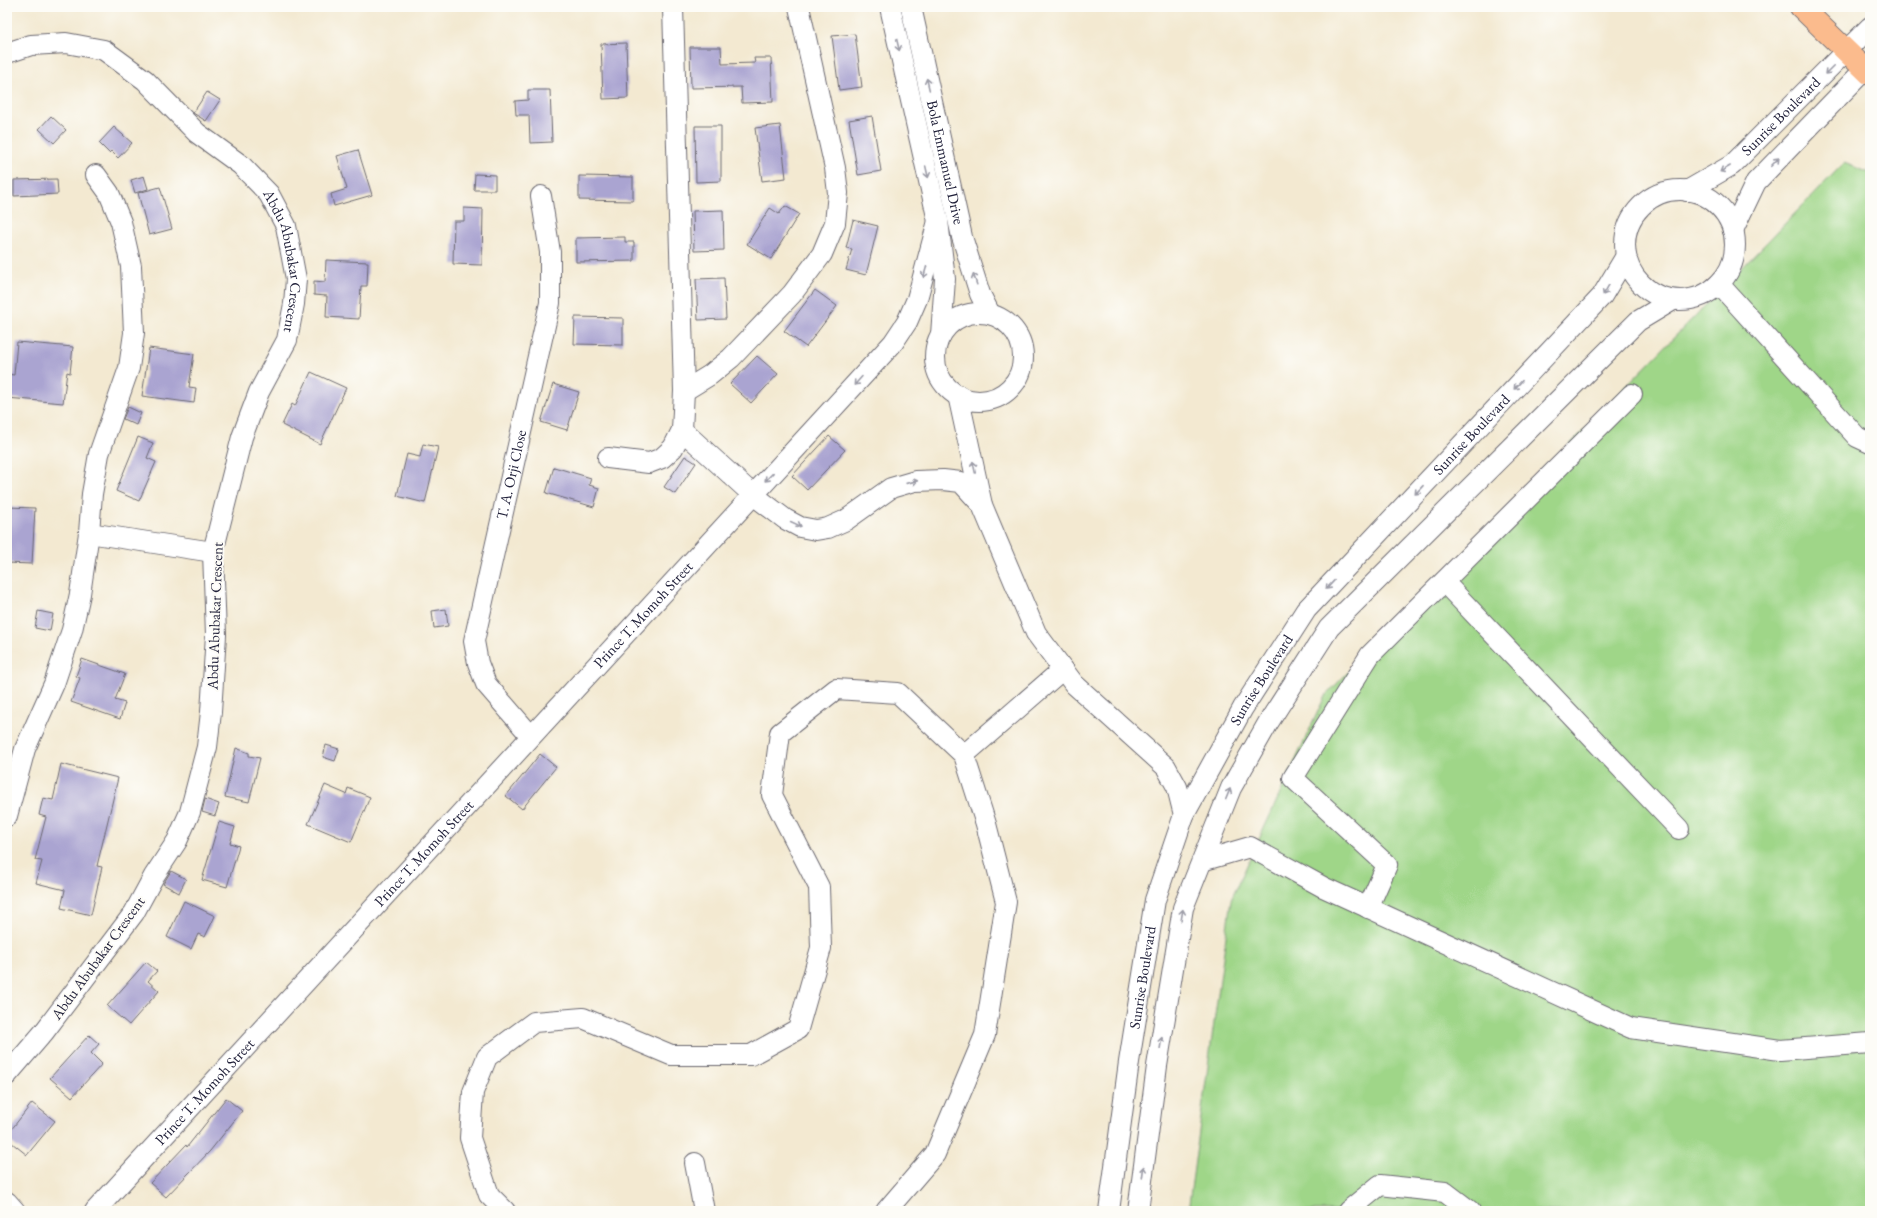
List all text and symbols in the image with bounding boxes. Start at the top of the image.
one-way arrow [895,38,903,51]
one-way arrow [1824,65,1833,75]
street label: Sunrise Boulevard [1737,72,1824,159]
one-way arrow [924,78,932,91]
street label: Bola Emmanuel Drive [923,98,969,226]
one-way arrow [1770,157,1780,167]
one-way arrow [923,165,931,178]
one-way arrow [1719,166,1731,174]
street label: Abdu Abubakar Crescent [259,185,306,335]
one-way arrow [921,266,928,279]
one-way arrow [971,272,978,285]
one-way arrow [1601,284,1609,296]
one-way arrow [854,376,863,386]
one-way arrow [1513,380,1523,390]
street label: Sunrise Boulevard [1428,390,1514,479]
street label: T. A. Orji Close [492,428,530,521]
one-way arrow [969,461,977,474]
one-way arrow [765,472,774,482]
one-way arrow [905,478,918,486]
one-way arrow [1414,485,1424,495]
one-way arrow [790,521,802,528]
street label: Abdu Abubakar Crescent [202,542,227,691]
street label: Prince T. Momoh Street [589,557,697,672]
one-way arrow [1325,580,1335,590]
street label: Sunrise Boulevard [1225,630,1297,728]
one-way arrow [1225,789,1233,801]
street label: Prince T. Momoh Street [370,795,478,910]
street label: Abdu Abubakar Crescent [46,892,149,1024]
one-way arrow [1178,909,1186,922]
street label: Sunrise Boulevard [1124,924,1160,1030]
street label: Prince T. Momoh Street [150,1034,258,1149]
one-way arrow [1157,1037,1165,1050]
one-way arrow [1139,1166,1147,1179]

